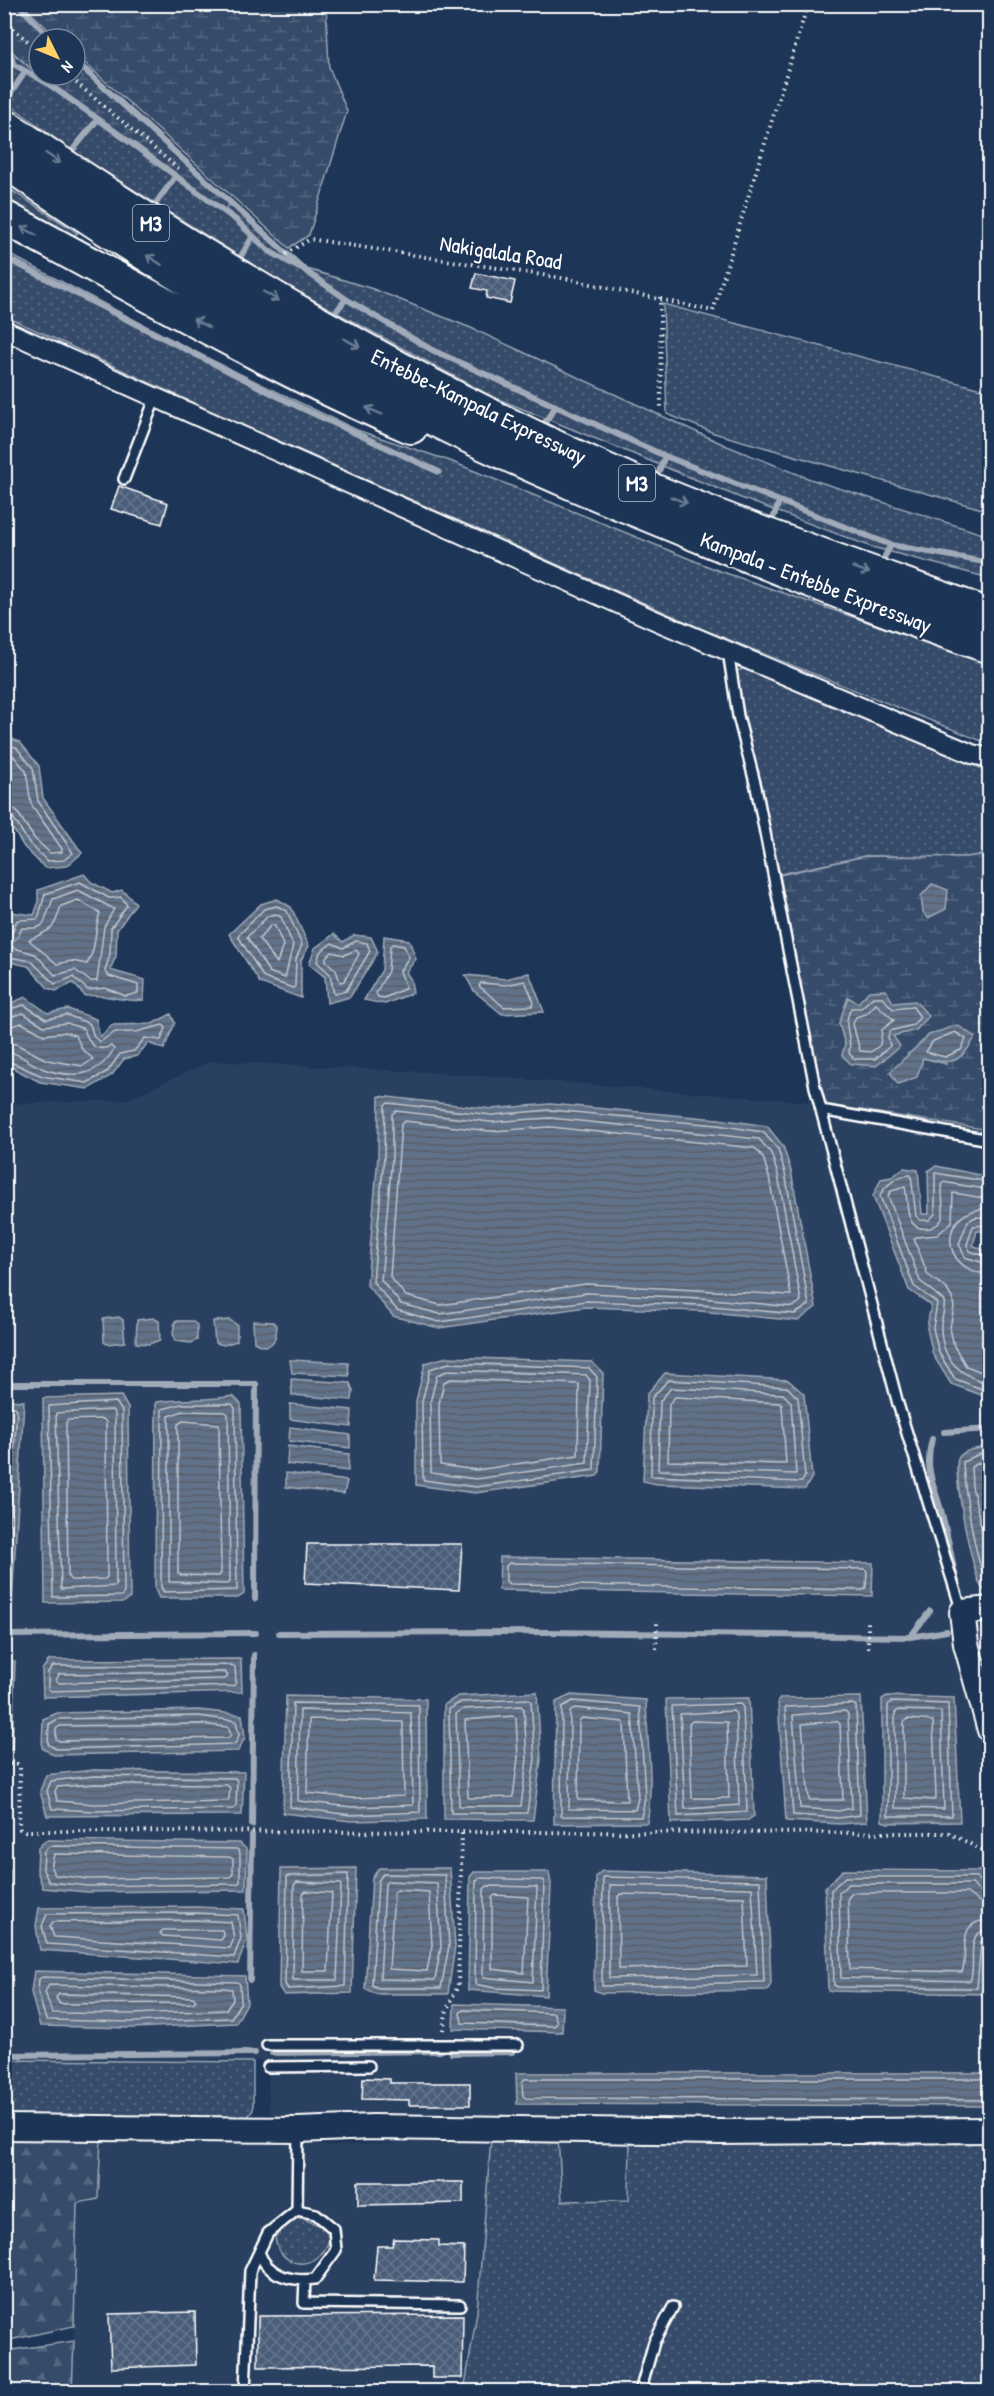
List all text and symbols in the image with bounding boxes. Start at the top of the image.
north arrow [27,27,87,87]
text: N [57,57,79,78]
one-way arrow [44,152,61,164]
road number: M3 [133,205,169,241]
one-way arrow [20,224,38,236]
street label: Nakigalala Road [438,228,564,276]
one-way arrow [146,253,163,265]
one-way arrow [262,291,279,303]
one-way arrow [192,317,210,328]
one-way arrow [343,337,360,349]
street label: Entebbe–Kampala Expressway [366,341,592,471]
one-way arrow [366,405,384,416]
road number: M3 [619,465,655,501]
one-way arrow [669,495,688,506]
street label: Kampala - Entebbe Expressway [696,524,936,640]
one-way arrow [851,565,870,576]

